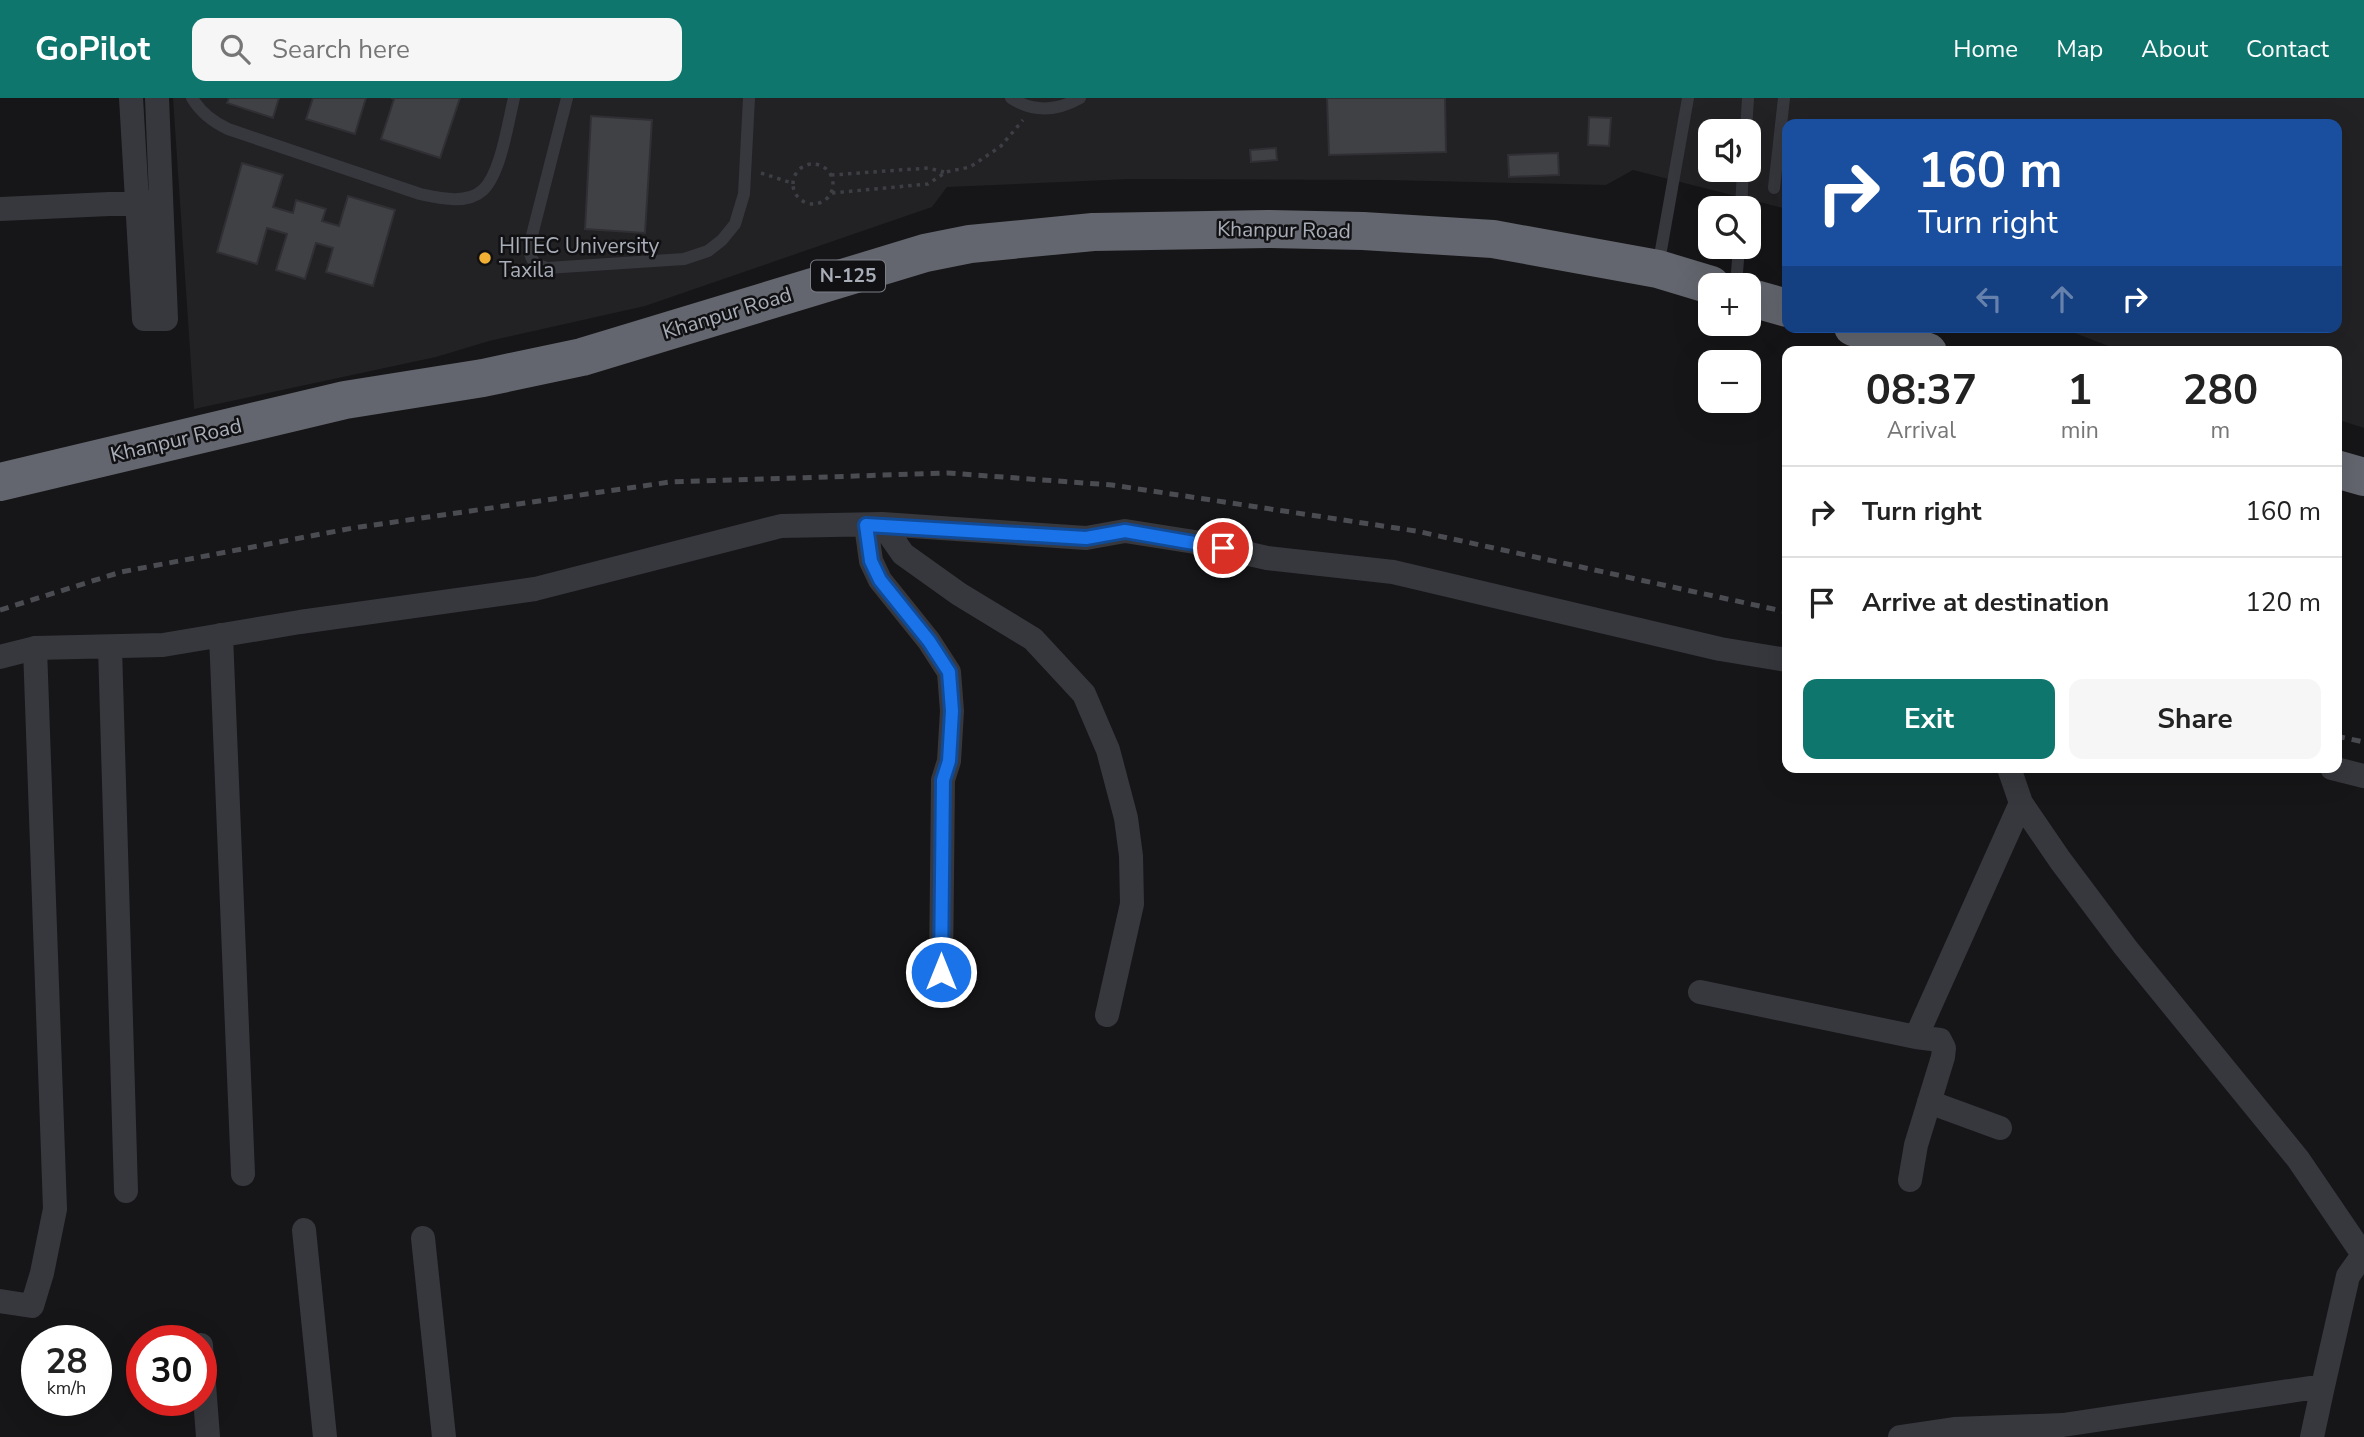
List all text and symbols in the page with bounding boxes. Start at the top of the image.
search box [192,18,682,81]
text: GoPilot [35,27,150,72]
icon: search [216,30,254,68]
text: Search here [272,32,410,67]
text: Home [1953,33,2018,65]
text: Map [2056,33,2103,65]
text: About [2141,33,2208,65]
text: Contact [2246,33,2329,65]
map controls [1698,119,1761,413]
button: sound [1698,119,1761,182]
text: 160 m [1918,137,2062,204]
icon: right [1803,147,1894,238]
button: search [1698,196,1761,259]
text: Turn right [1918,201,2058,244]
street label: Khanpur Road [1217,215,1351,245]
place label: HITEC University Taxila [499,232,659,284]
marker: HITEC University Taxila [477,250,493,266]
road number: N-125 [811,260,885,292]
button: + [1698,273,1761,336]
street label: Khanpur Road [659,280,795,346]
icon: left [1970,280,2008,318]
icon: ahead [2043,280,2081,318]
icon: right [2116,280,2154,318]
button: − [1698,350,1761,413]
text: 08:37 [1866,362,1977,419]
text: 1 [2067,362,2092,419]
text: 280 [2183,362,2258,419]
street label: Khanpur Road [108,411,244,469]
text: Arrival [1887,415,1956,446]
text: min [2061,415,2099,446]
text: m [2211,415,2230,446]
icon: right [1803,493,1841,531]
text: Turn right [1862,494,1981,529]
text: 160 m [2245,494,2321,529]
pin [1193,518,1253,578]
icon: arrive [1204,529,1242,567]
icon: arrive [1803,584,1841,622]
text: Arrive at destination [1862,585,2109,620]
text: 120 m [2245,585,2321,620]
button: Exit [1803,679,2055,759]
button: Share [2069,679,2321,759]
position arrow [904,935,978,1009]
speed limit sign: 30 [126,1325,217,1416]
text: 28 [45,1338,88,1385]
text: km/h [47,1376,86,1400]

